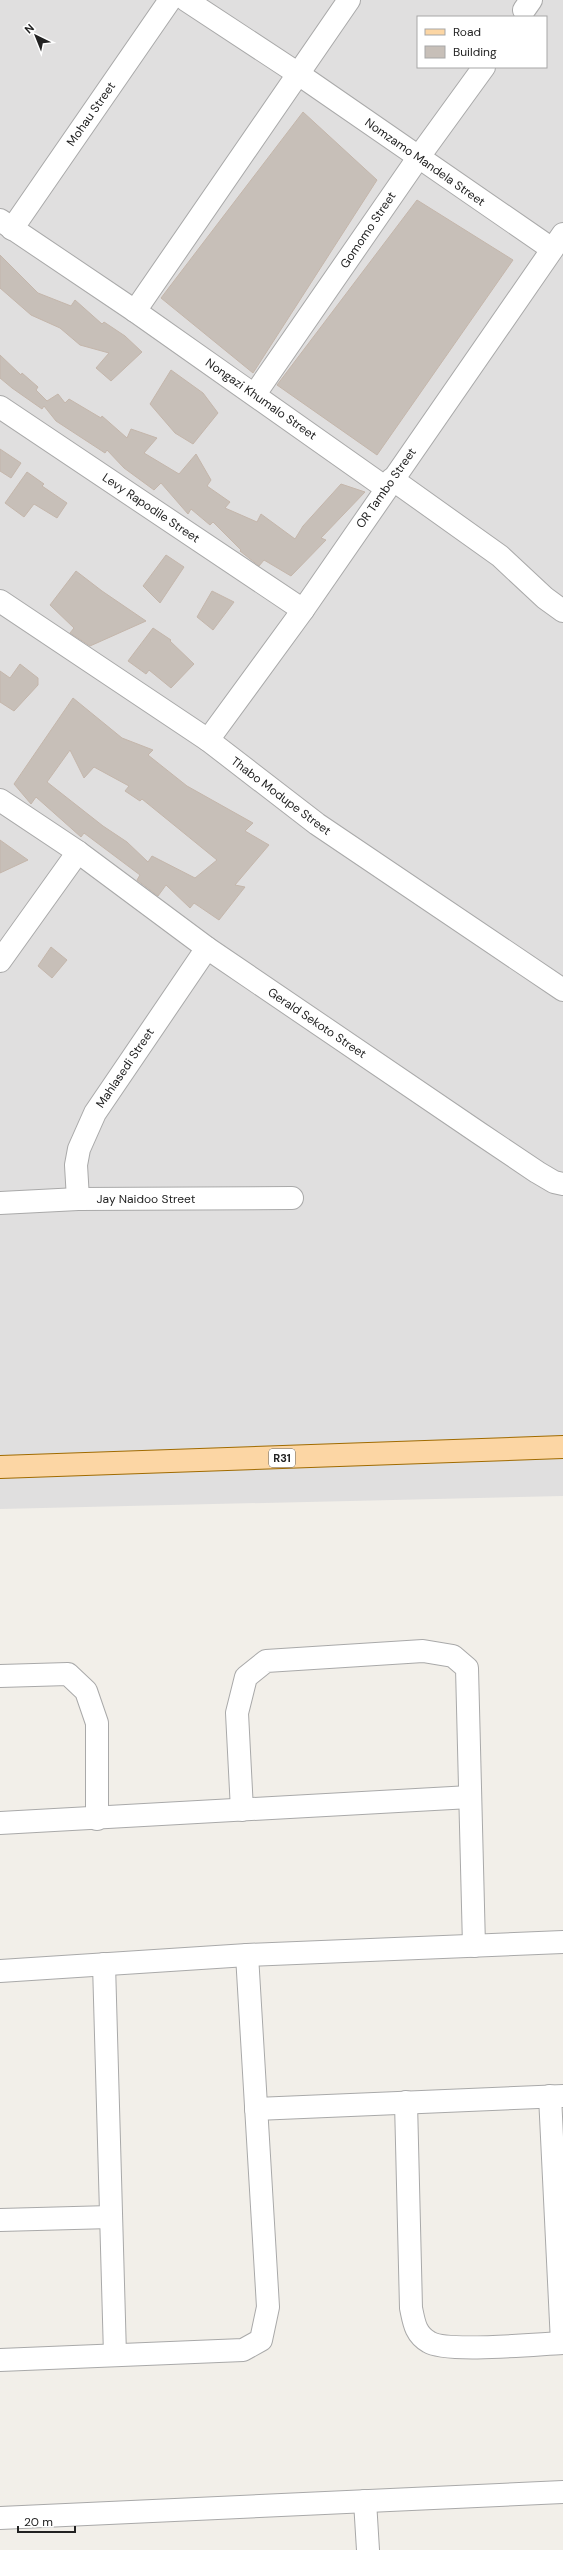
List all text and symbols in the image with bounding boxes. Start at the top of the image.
north arrow [16,16,56,56]
legend [417,16,547,68]
text: N [21,21,37,37]
text: Road [453,24,481,40]
text: Building [453,44,497,60]
street label: Mohau Street [63,79,119,149]
street label: Nomzamo Mandela Street [362,114,489,210]
street label: Gomomo Street [336,188,400,271]
street label: Nongazi Khumalo Street [202,355,320,444]
street label: OR Tambo Street [352,444,420,531]
street label: Levy Rapodile Street [99,469,203,547]
street label: Thabo Modupe Street [228,753,334,839]
street label: Gerald Sekoto Street [265,984,370,1062]
street label: Mahlasedi Street [92,1025,158,1111]
street label: Jay Naidoo Street [97,1191,196,1207]
road number: R31 [269,1449,295,1467]
scale bar [18,2508,75,2534]
text: 20 m [24,2514,53,2530]

